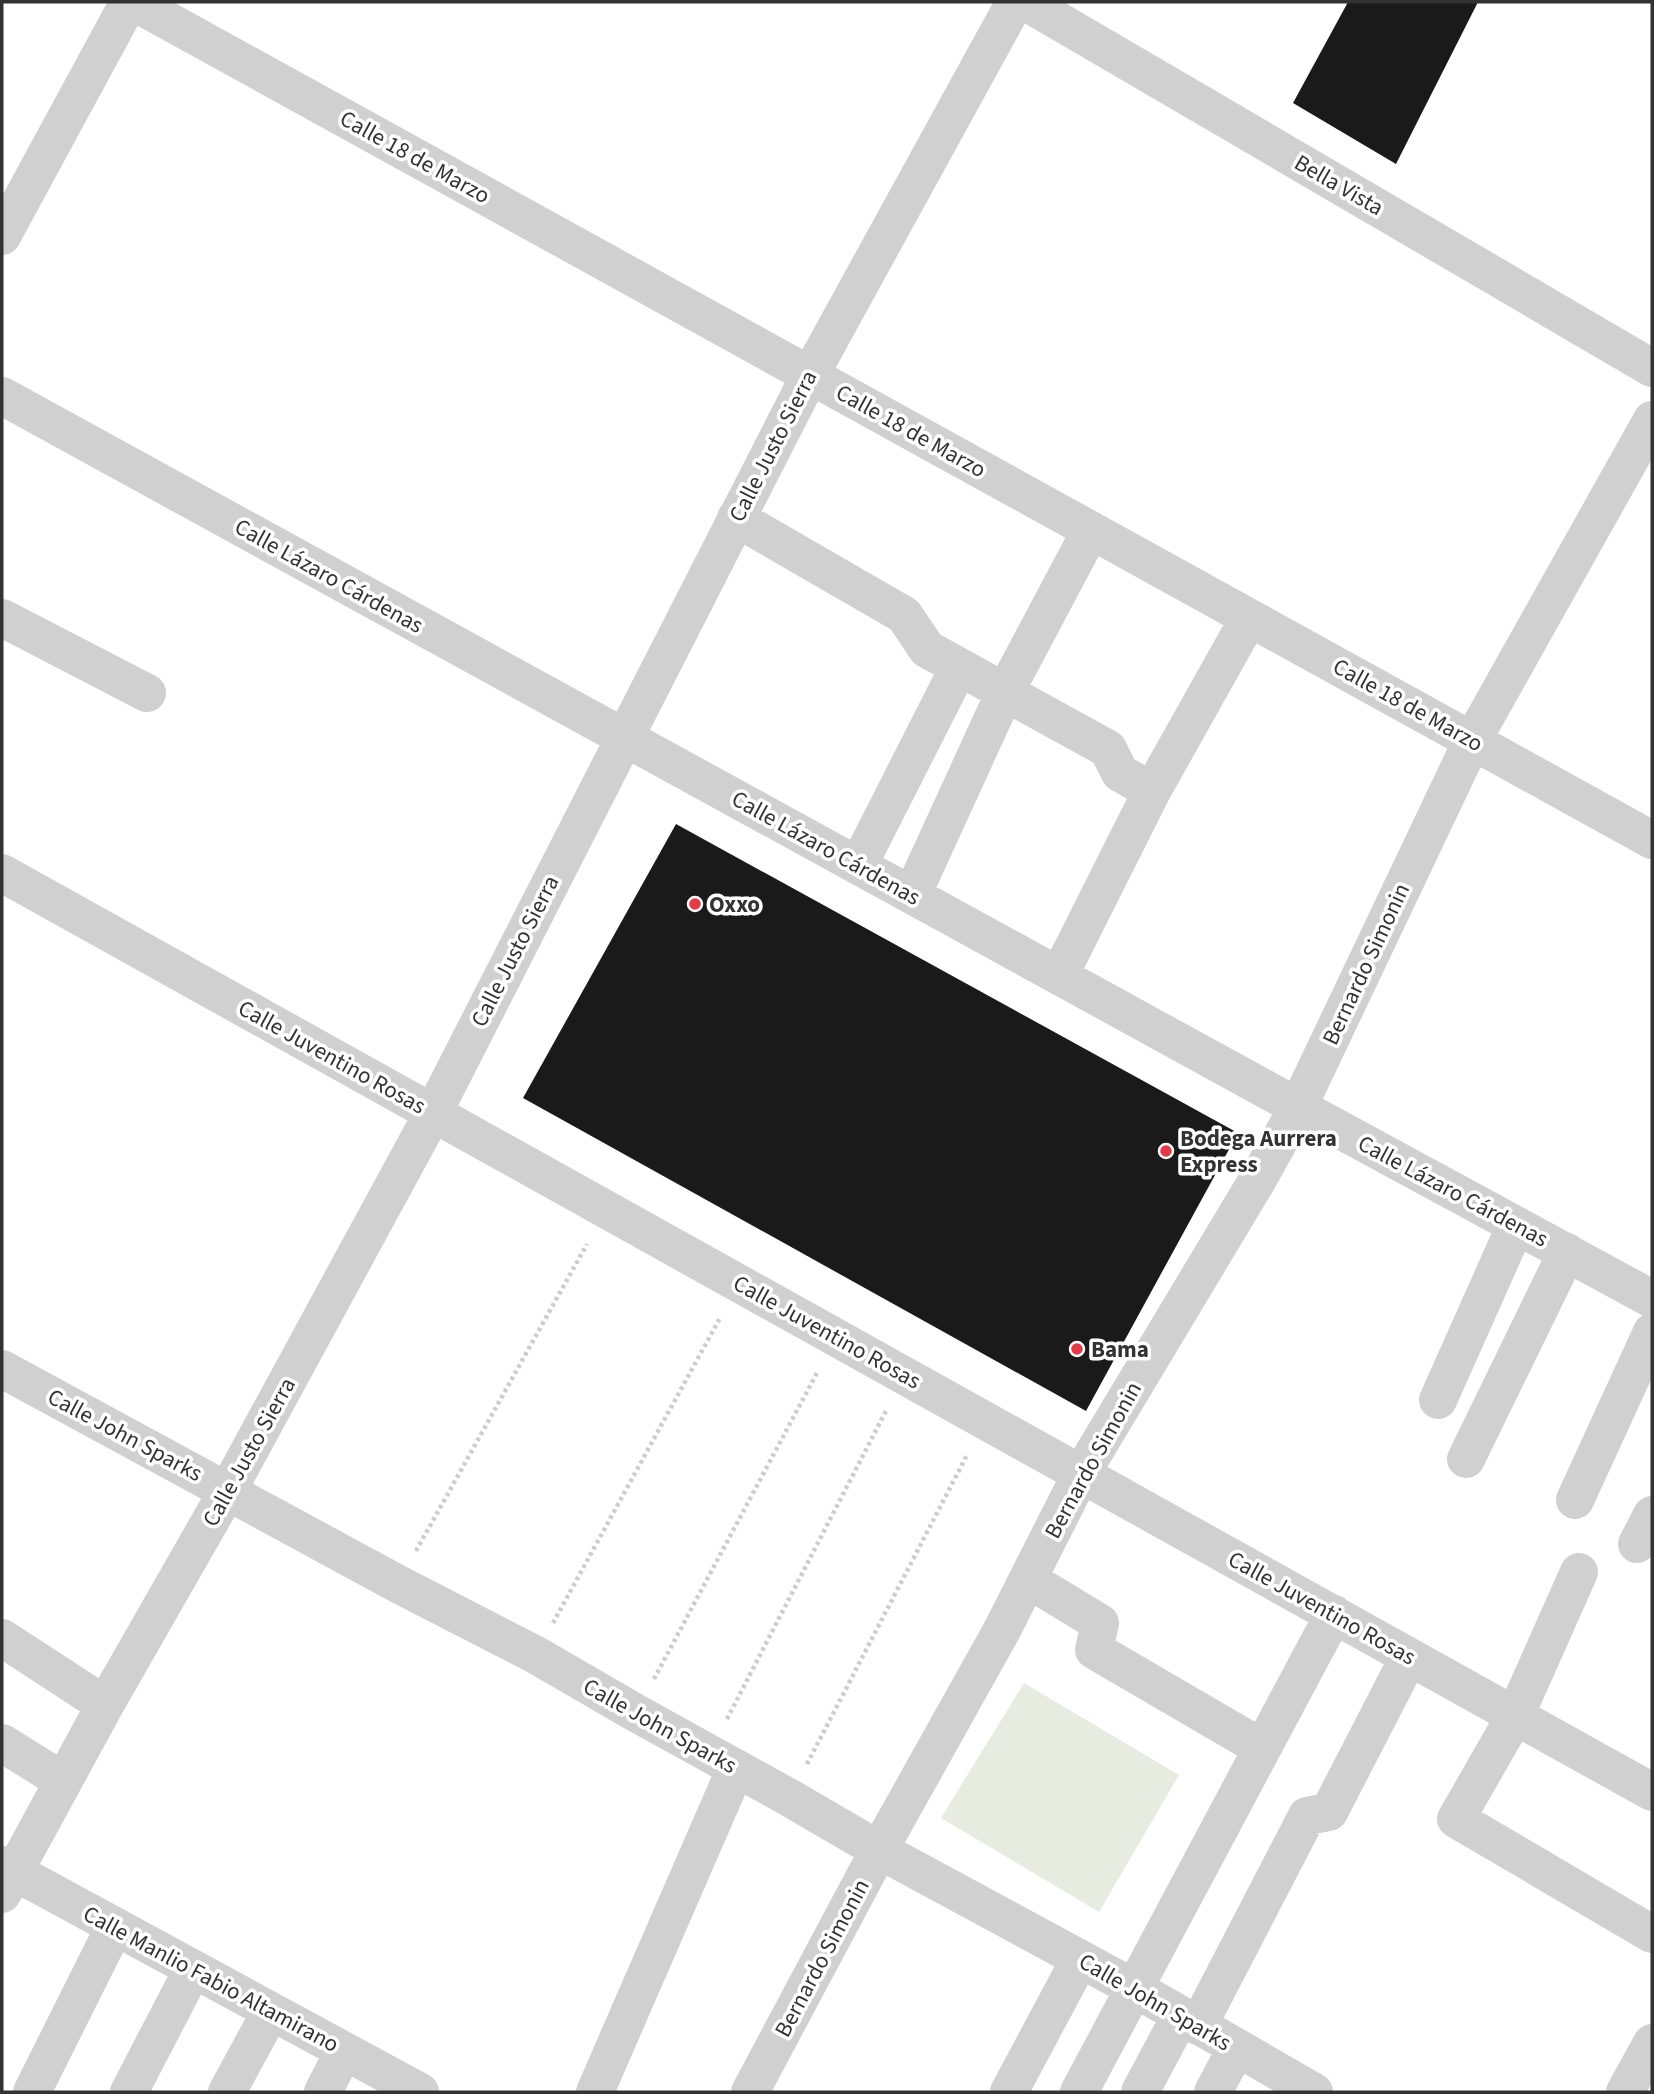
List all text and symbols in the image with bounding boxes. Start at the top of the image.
street label: Calle 18 de Marzo [334,102,496,212]
street label: Bella Vista [1288,146,1390,224]
street label: Calle Justo Sierra [721,365,825,527]
street label: Calle 18 de Marzo [830,376,992,486]
street label: Calle Lázaro Cárdenas [229,510,429,642]
street label: Calle 18 de Marzo [1327,650,1489,760]
street label: Calle Lázaro Cárdenas [726,782,926,914]
street label: Calle Justo Sierra [463,870,567,1032]
street label: Bernardo Simonin [1314,878,1418,1050]
place label: Oxxo [709,888,760,921]
marker: Oxxo [687,896,703,912]
street label: Calle Juventino Rosas [232,992,432,1122]
place label: Bodega Aurrera Express [1180,1122,1337,1181]
street label: Calle Lázaro Cárdenas [1352,1127,1554,1255]
marker: Bodega Aurrera Express [1158,1143,1174,1159]
street label: Calle Juventino Rosas [727,1267,927,1397]
place label: Bama [1091,1333,1149,1366]
marker: Bama [1069,1341,1085,1357]
street label: Calle Justo Sierra [194,1371,304,1533]
street label: Bernardo Simonin [1036,1375,1150,1545]
street label: Calle John Sparks [42,1380,208,1490]
street label: Calle Juventino Rosas [1222,1543,1422,1673]
street label: Calle John Sparks [577,1670,743,1782]
street label: Bernardo Simonin [766,1873,878,2043]
street label: Calle Manlio Fabio Altamirano [77,1897,345,2061]
street label: Calle John Sparks [1073,1945,1237,2059]

